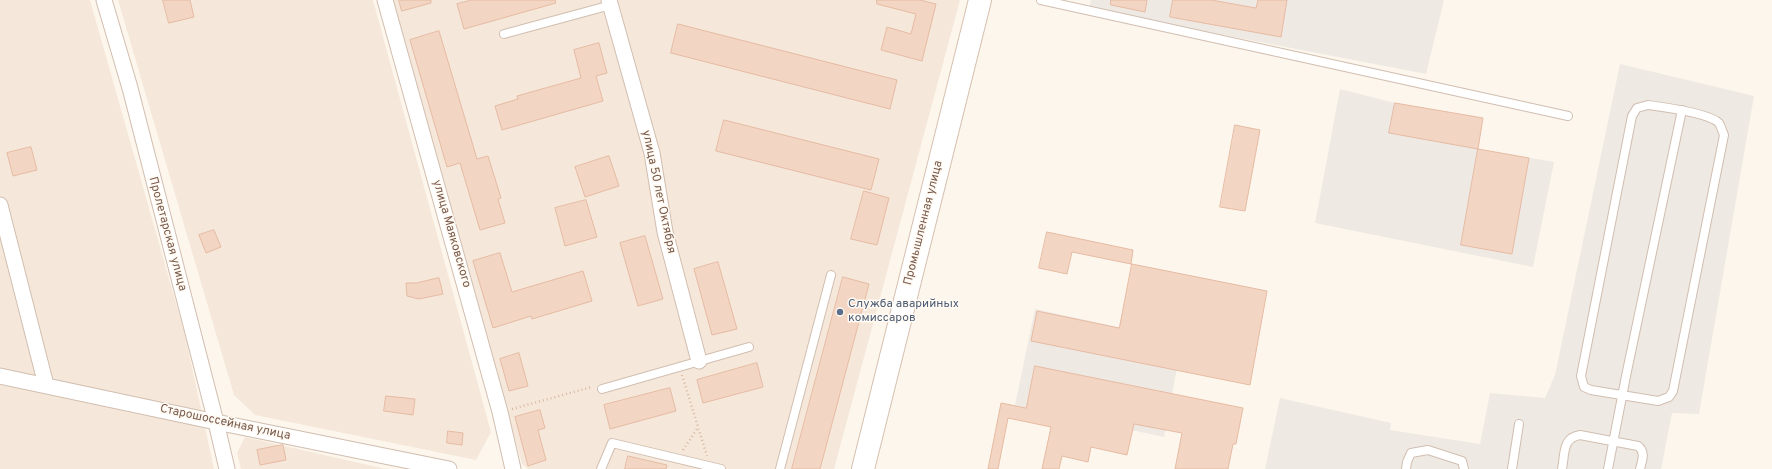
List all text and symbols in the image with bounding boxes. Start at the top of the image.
street label: улица 50 лет Октября [638,129,678,255]
street label: Промышленная улица [902,159,946,287]
street label: Пролетарская улица [145,175,189,293]
street label: улица Маяковского [429,178,473,290]
place label: Служба аварийных комиссаров [848,298,959,326]
marker: Служба аварийных комиссаров [835,307,845,317]
street label: Старошоссейная улица [158,402,292,444]

